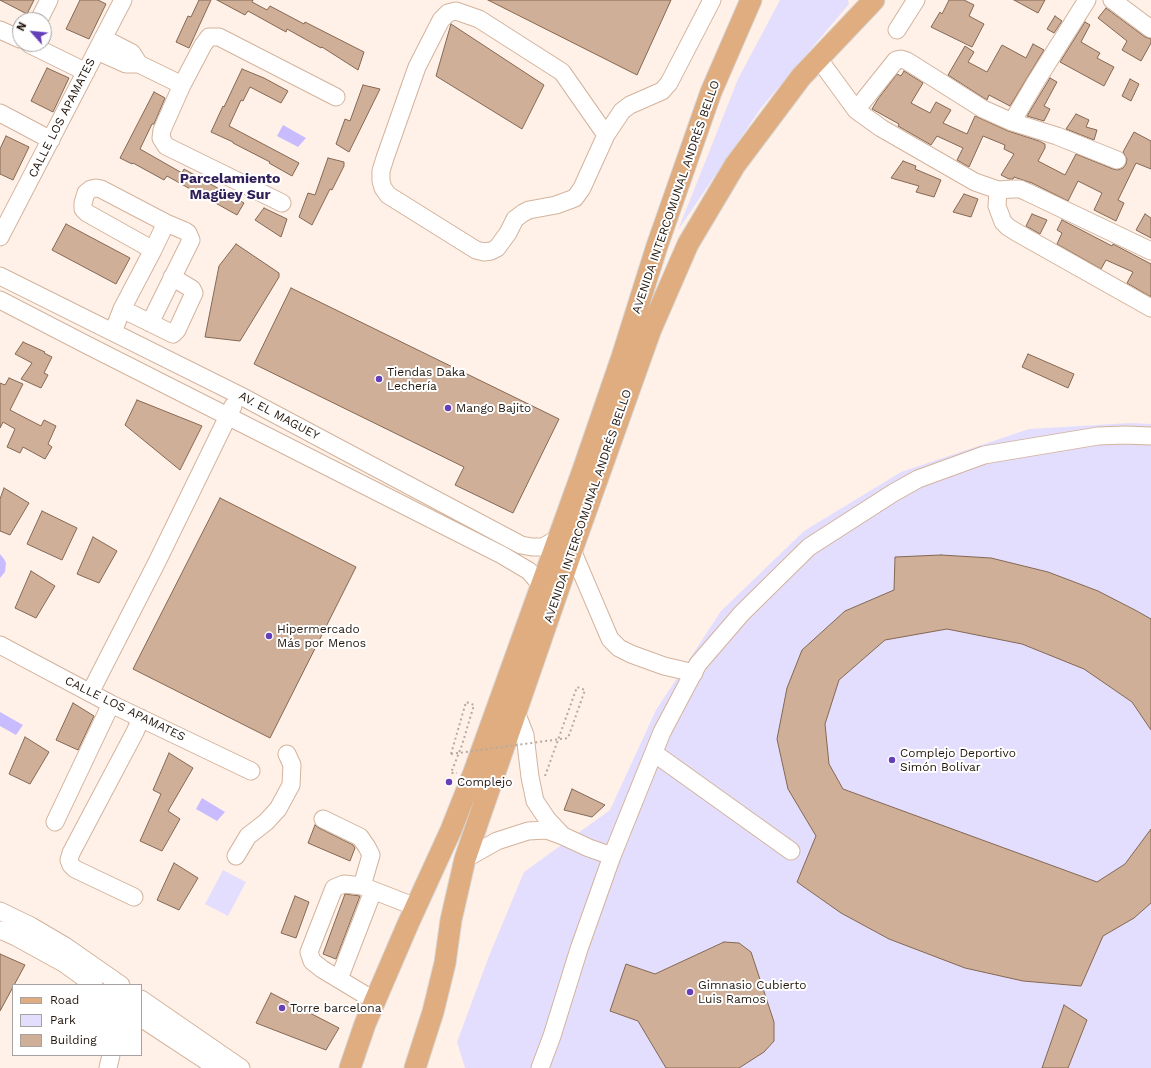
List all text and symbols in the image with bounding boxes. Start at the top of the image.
north arrow [12,12,52,52]
text: N [14,20,29,33]
street label: CALLE LOS APAMATES [26,56,98,180]
street label: AVENIDA INTERCOMUNAL ANDRÉS BELLO [629,78,723,316]
district label: Parcelamiento Magüey Sur [180,171,280,204]
place label: Tiendas Daka Lechería [387,365,465,393]
marker: Tiendas Daka Lechería [374,374,384,384]
street label: AVENIDA INTERCOMUNAL ANDRÉS BELLO [541,387,635,625]
street label: AV. EL MAGUEY [236,389,322,443]
place label: Mango Bajito [456,401,531,415]
marker: Mango Bajito [443,403,453,413]
place label: Hipermercado Más por Menos [277,622,366,650]
marker: Hipermercado Más por Menos [264,631,274,641]
street label: CALLE LOS APAMATES [62,674,188,744]
place label: Complejo Deportivo Simón Bolívar [900,746,1016,774]
marker: Complejo Deportivo Simón Bolívar [887,755,897,765]
place label: Complejo [457,775,512,789]
marker: Complejo [444,777,454,787]
place label: Gimnasio Cubierto Luis Ramos [698,978,806,1006]
legend [12,984,142,1056]
marker: Gimnasio Cubierto Luis Ramos [685,987,695,997]
text: Road [50,993,79,1007]
place label: Torre barcelona [290,1001,381,1015]
marker: Torre barcelona [277,1003,287,1013]
text: Park [50,1013,76,1027]
text: Building [50,1033,97,1047]

